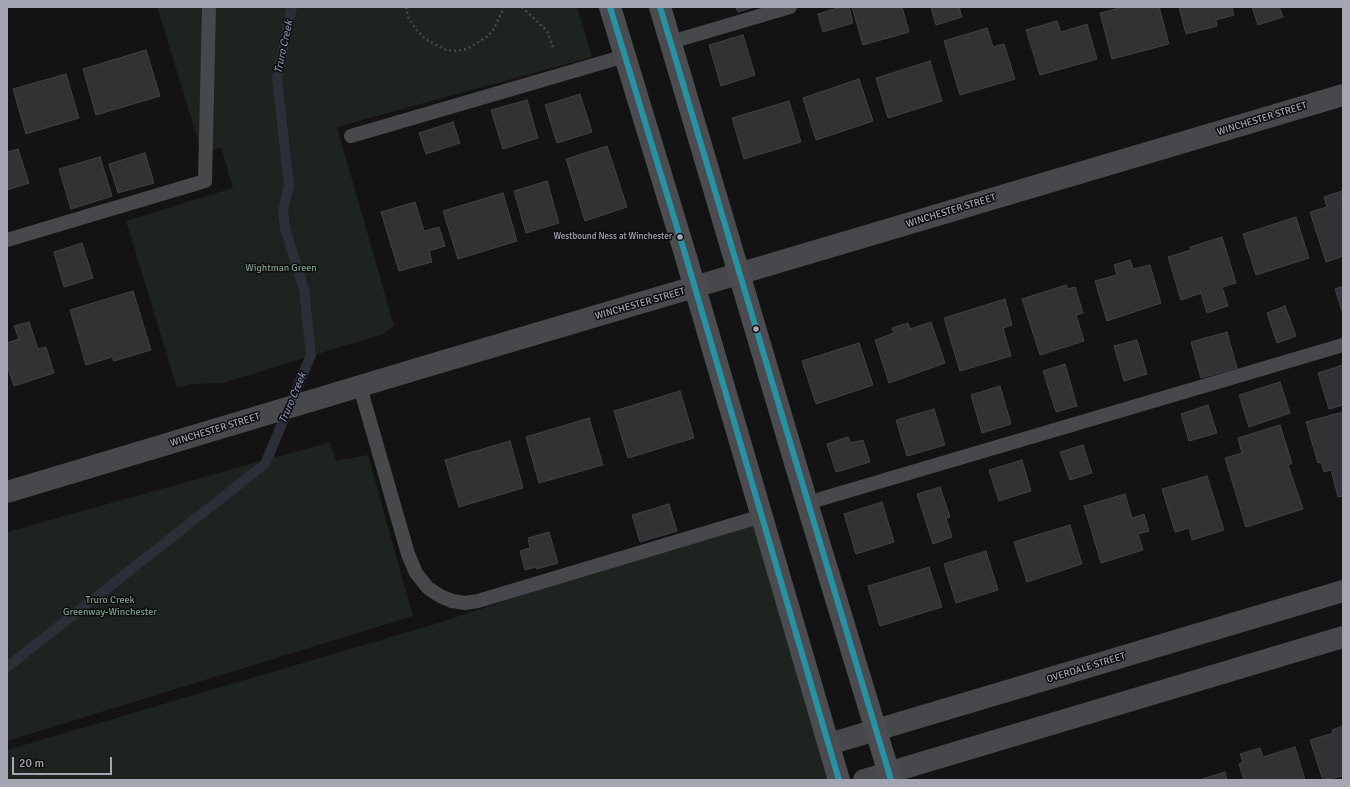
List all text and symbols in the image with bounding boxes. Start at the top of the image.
water label: Truro Creek [272,19,296,75]
street label: WINCHESTER STREET [1216,100,1308,138]
street label: WINCHESTER STREET [905,192,997,230]
place label: Westbound Ness at Winchester [554,232,672,242]
marker: Westbound Ness at Winchester [675,232,685,242]
park label: Wightman Green [245,262,317,274]
street label: WINCHESTER STREET [594,285,686,323]
unlabelled marker [751,324,761,334]
water label: Truro Creek [276,371,310,425]
street label: WINCHESTER STREET [169,411,261,449]
park label: Truro Creek Greenway-Winchester [63,594,157,618]
street label: OVERDALE STREET [1045,650,1127,686]
scale bar [14,749,114,775]
text: 20 m [19,756,44,771]

